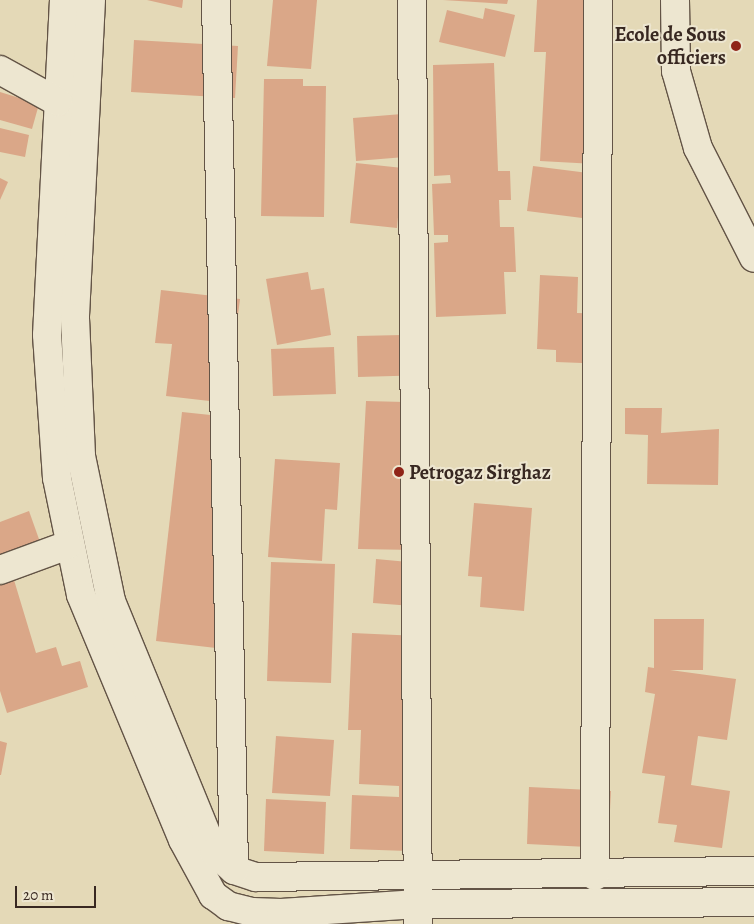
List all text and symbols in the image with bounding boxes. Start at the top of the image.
place label: Ecole de Sous officiers [614,22,726,69]
marker: Ecole de Sous officiers [730,40,742,52]
place label: Petrogaz Sirghaz [409,460,551,484]
marker: Petrogaz Sirghaz [393,466,405,478]
scale bar [18,876,99,908]
text: 20 m [23,885,54,905]

